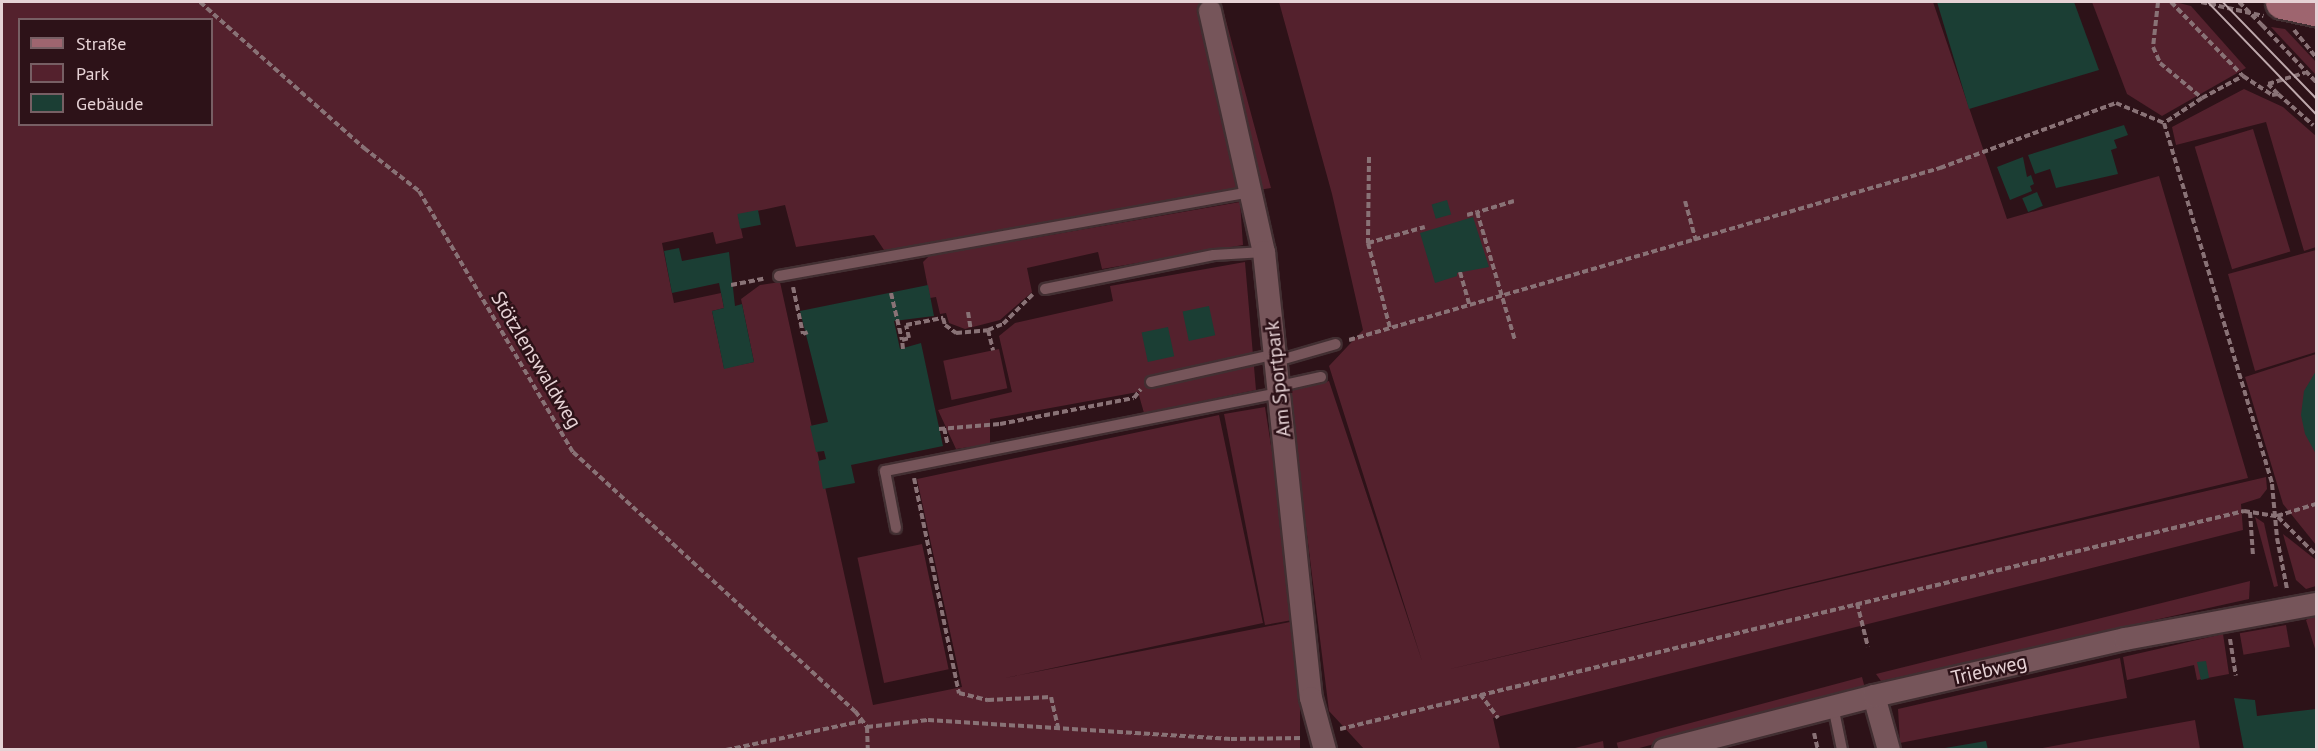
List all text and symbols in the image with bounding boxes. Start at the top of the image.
legend [18,18,213,126]
text: Straße [76,32,127,55]
text: Park [76,62,109,85]
text: Gebäude [76,92,143,115]
street label: Stötzlenswaldweg [486,287,586,433]
street label: Am Sportpark [1260,320,1296,438]
street label: Triebweg [1949,650,2029,690]

